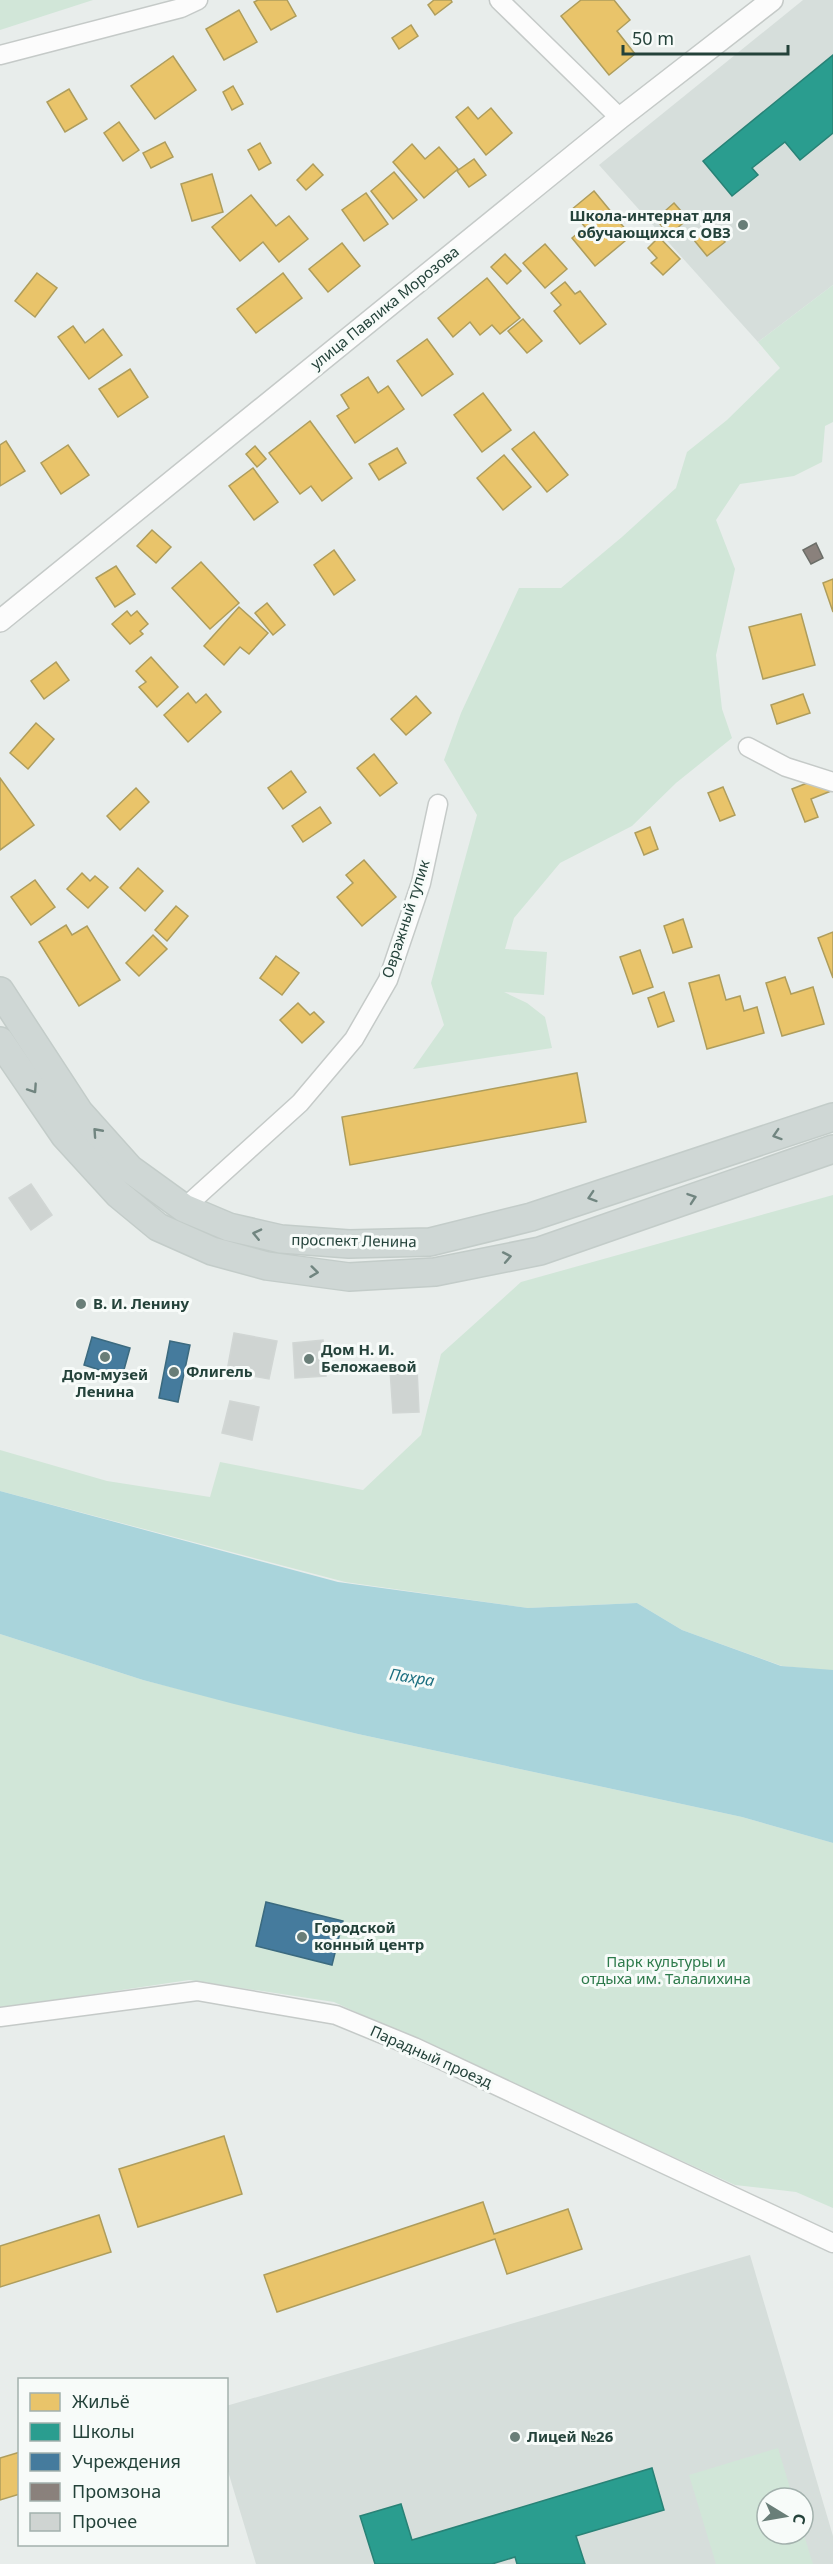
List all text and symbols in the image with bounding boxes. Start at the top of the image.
scale bar [623,18,788,56]
text: 50 m [632,26,674,50]
place label: Школа-интернат для обучающихся с ОВЗ [570,205,731,242]
marker: Школа-интернат для обучающихся с ОВЗ [736,218,750,232]
street label: улица Павлика Морозова [306,241,463,373]
street label: Овражный тупик [377,857,434,980]
one-way arrow [26,1082,37,1093]
one-way arrow [93,1128,104,1138]
one-way arrow [773,1128,783,1140]
one-way arrow [587,1189,598,1202]
one-way arrow [686,1192,697,1205]
one-way arrow [253,1228,263,1241]
street label: проспект Ленина [291,1229,417,1251]
one-way arrow [502,1252,512,1265]
one-way arrow [309,1265,318,1278]
place label: В. И. Ленину [93,1293,190,1313]
marker: В. И. Ленину [74,1297,88,1311]
place label: Дом Н. И. Беложаевой [321,1339,417,1376]
marker: Дом-музей Ленина [98,1350,112,1364]
marker: Дом Н. И. Беложаевой [302,1352,316,1366]
place label: Флигель [186,1361,253,1381]
place label: Дом-музей Ленина [62,1364,148,1401]
marker: Флигель [167,1365,181,1379]
water label: Пахра [388,1663,436,1691]
place label: Городской конный центр [314,1917,424,1954]
marker: Городской конный центр [295,1930,309,1944]
park label: Парк культуры и отдыха им. Талалихина [581,1951,751,1988]
street label: Парадный проезд [367,2020,496,2092]
legend [18,2378,228,2546]
text: Жильё [72,2389,130,2413]
text: Школы [72,2419,135,2443]
place label: Лицей №26 [527,2426,614,2446]
marker: Лицей №26 [508,2430,522,2444]
text: Учреждения [72,2449,181,2473]
text: Промзона [72,2479,161,2503]
north arrow [755,2486,815,2546]
text: Прочее [72,2509,137,2533]
text: С [788,2512,812,2526]

